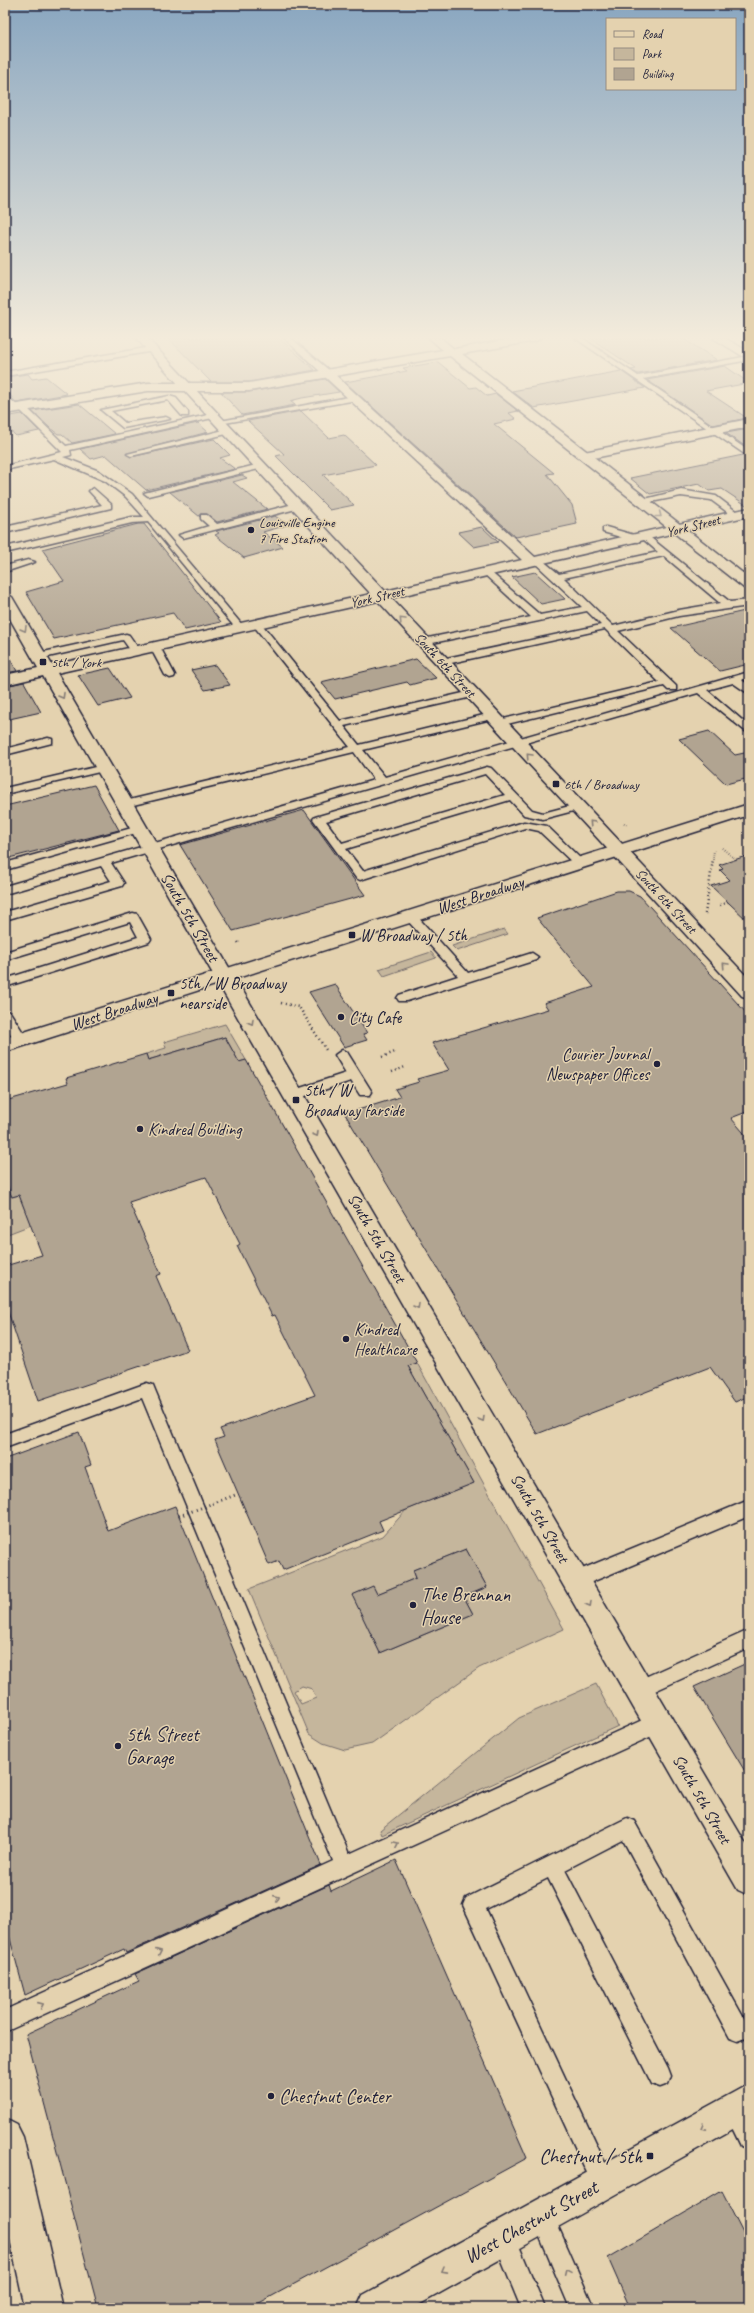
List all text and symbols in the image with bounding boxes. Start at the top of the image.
legend [606,18,736,90]
text: Road [642,26,664,42]
text: Park [642,46,663,62]
text: Building [642,66,674,82]
one-way arrow [654,510,661,517]
street label: York Street [664,511,723,541]
place label: Louisville Engine 7 Fire Station [259,514,336,547]
marker: Louisville Engine 7 Fire Station [246,525,256,535]
street label: York Street [348,582,407,611]
one-way arrow [400,617,407,624]
one-way arrow [19,625,26,632]
street label: South 6th Street [411,629,480,702]
place label: 5th / York [51,654,102,671]
marker: 5th / York [38,657,48,667]
one-way arrow [58,692,65,699]
one-way arrow [526,753,534,761]
place label: 6th / Broadway [564,776,640,793]
marker: 6th / Broadway [551,779,561,789]
one-way arrow [589,820,597,828]
street label: South 6th Street [632,865,701,938]
street label: South 5th Street [156,869,225,967]
street label: West Broadway [434,871,527,919]
place label: W Broadway / 5th [360,925,468,946]
marker: W Broadway / 5th [347,930,357,940]
one-way arrow [723,963,730,970]
place label: 5th / W Broadway nearside [179,973,287,1014]
street label: West Broadway [68,987,161,1035]
marker: 5th / W Broadway nearside [166,988,176,998]
place label: City Cafe [349,1007,403,1028]
marker: City Cafe [336,1012,346,1022]
one-way arrow [246,1018,253,1025]
place label: Courier Journal Newspaper Offices [546,1044,652,1085]
marker: Courier Journal Newspaper Offices [652,1059,662,1069]
place label: 5th / W Broadway farside [304,1080,405,1121]
marker: 5th / W Broadway farside [291,1095,301,1105]
place label: Kindred Building [148,1119,243,1140]
marker: Kindred Building [135,1124,145,1134]
one-way arrow [311,1130,318,1137]
street label: South 5th Street [343,1190,412,1288]
one-way arrow [412,1302,419,1309]
place label: Kindred Healthcare [354,1319,418,1360]
marker: Kindred Healthcare [341,1334,351,1344]
one-way arrow [478,1415,485,1422]
street label: South 5th Street [506,1470,575,1568]
place label: The Brennan House [421,1582,511,1630]
marker: The Brennan House [408,1600,418,1610]
one-way arrow [585,1600,592,1607]
place label: 5th Street Garage [126,1722,201,1770]
marker: 5th Street Garage [113,1741,123,1751]
street label: South 5th Street [668,1751,737,1849]
one-way arrow [391,1841,399,1849]
one-way arrow [273,1895,281,1903]
one-way arrow [155,1949,162,1957]
one-way arrow [36,2002,44,2010]
place label: Chestnut Center [279,2084,393,2109]
marker: Chestnut Center [266,2091,276,2101]
one-way arrow [700,2122,707,2129]
place label: Chestnut / 5th [539,2144,643,2169]
marker: Chestnut / 5th [645,2151,655,2161]
street label: West Chestnut Street [460,2174,604,2269]
one-way arrow [441,2265,449,2272]
one-way arrow [564,2269,572,2277]

